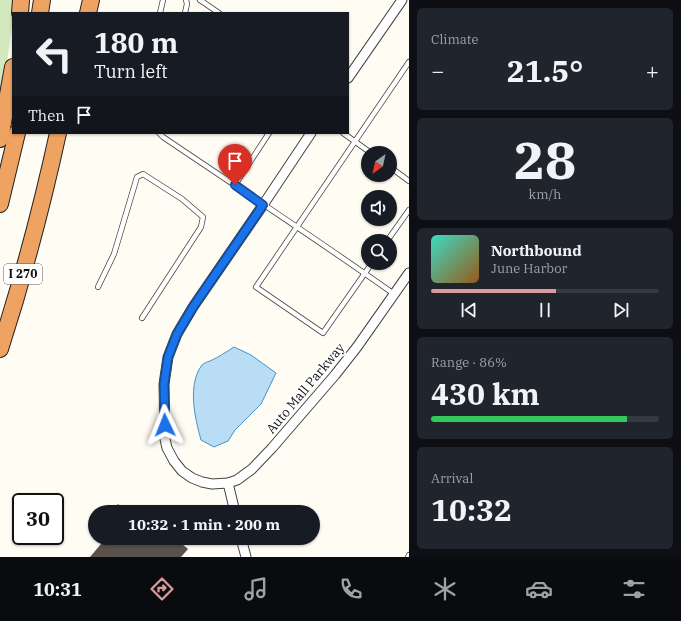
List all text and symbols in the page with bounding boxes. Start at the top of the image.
text: 180 m [94,24,178,61]
icon: left [28,28,80,80]
text: Climate [431,31,478,48]
text: 21.5° [507,51,583,90]
text: − [431,56,444,85]
text: + [646,56,659,85]
text: Turn left [94,60,168,83]
icon: arrive [73,104,95,126]
text: Then [28,106,65,125]
text: 28 [514,126,576,193]
pin [218,144,252,185]
north arrow [361,146,397,182]
map controls [361,146,397,270]
icon: arrive [224,150,246,172]
text: km/h [529,186,561,203]
button: sound [361,190,397,226]
button: search [361,234,397,270]
text: Northbound [491,241,582,260]
text: June Harbor [491,260,567,277]
road number: I 270 [4,264,42,284]
icon: previous [458,299,480,321]
icon: pause [534,299,556,321]
icon: next [610,299,632,321]
street label: Auto Mall Parkway [262,339,348,437]
text: Range · 86% [431,354,507,371]
text: 430 km [431,374,540,413]
position arrow [144,404,186,446]
text: Arrival [431,470,473,487]
text: 10:32 [431,490,512,529]
speed limit sign: 30 [12,493,64,545]
text: 10:32 · 1 min · 200 m [128,515,280,534]
icon: directions [148,575,176,603]
icon: music [242,575,270,603]
icon: phone [337,575,365,603]
icon: climate [431,575,459,603]
icon: car [525,575,553,603]
icon: filters [620,575,648,603]
text: 10:31 [33,578,82,601]

